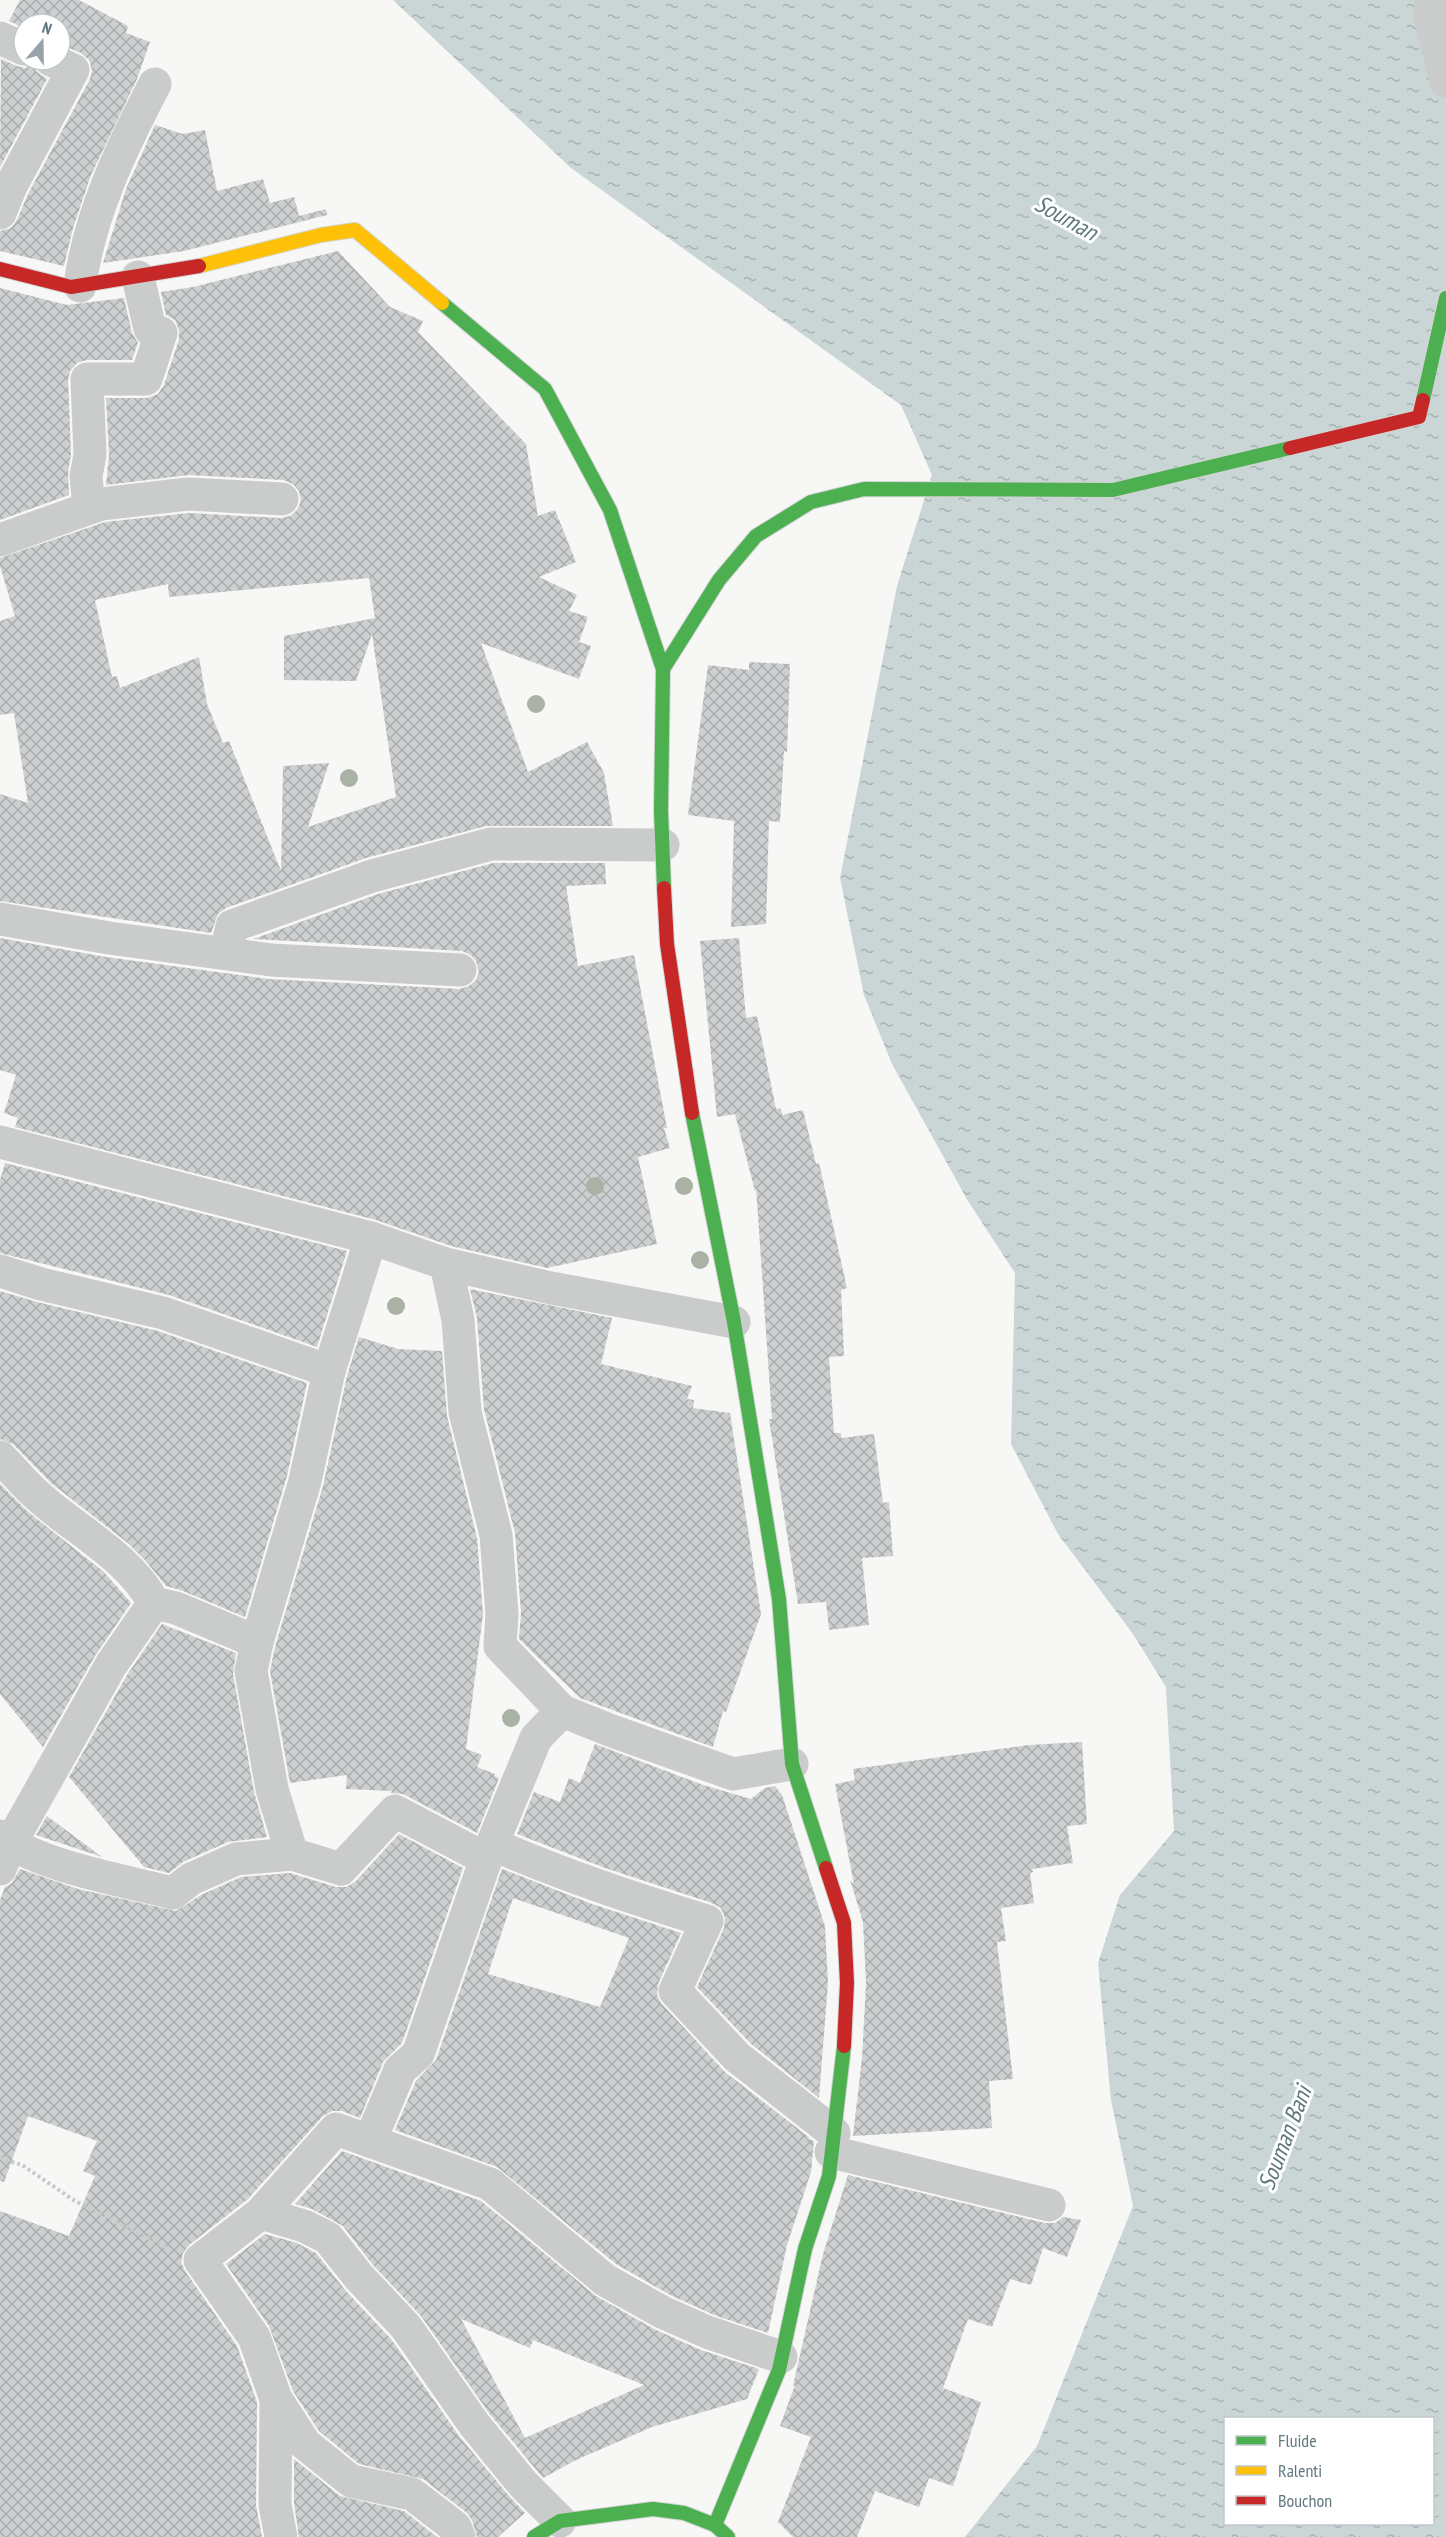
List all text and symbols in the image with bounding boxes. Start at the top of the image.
north arrow [12,12,72,72]
text: N [40,17,55,39]
water label: Souman [1030,188,1104,248]
water label: Souman Bani [1251,2079,1319,2194]
legend [1224,2417,1434,2525]
text: Fluide [1278,2429,1317,2452]
text: Ralenti [1278,2459,1322,2482]
text: Bouchon [1278,2489,1332,2512]

